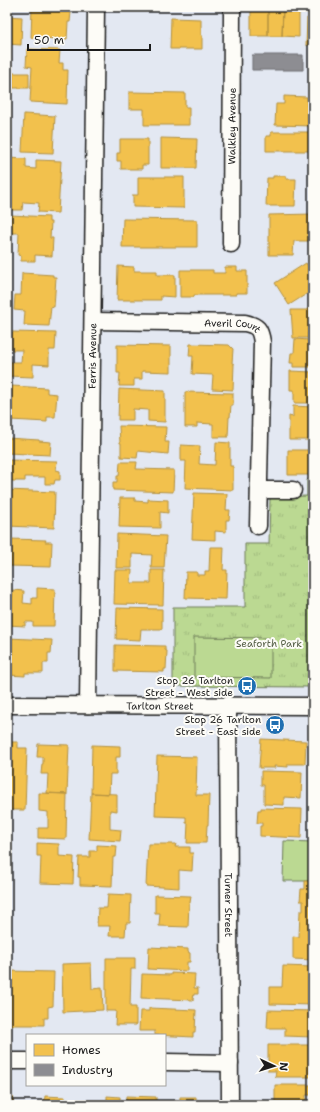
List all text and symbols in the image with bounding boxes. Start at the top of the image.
scale bar [28,26,150,52]
text: 50 m [34,32,64,48]
street label: Walkley Avenue [225,87,238,165]
street label: Averil Court [204,316,265,335]
street label: Ferris Avenue [85,323,99,389]
park label: Seaforth Park [236,637,302,650]
place label: Stop 26 Tarlton Street - West side [145,674,233,699]
bus stop icon: Stop 26 Tarlton Street - West side [236,675,258,697]
street label: Tarlton Street [126,699,194,712]
place label: Stop 26 Tarlton Street - East side [176,713,261,738]
bus stop icon: Stop 26 Tarlton Street - East side [264,714,286,736]
street label: Turner Street [222,873,236,937]
legend [26,1034,166,1086]
text: Homes [62,1042,101,1058]
north arrow [254,1046,294,1086]
text: Industry [62,1062,113,1078]
text: N [276,1062,291,1072]

